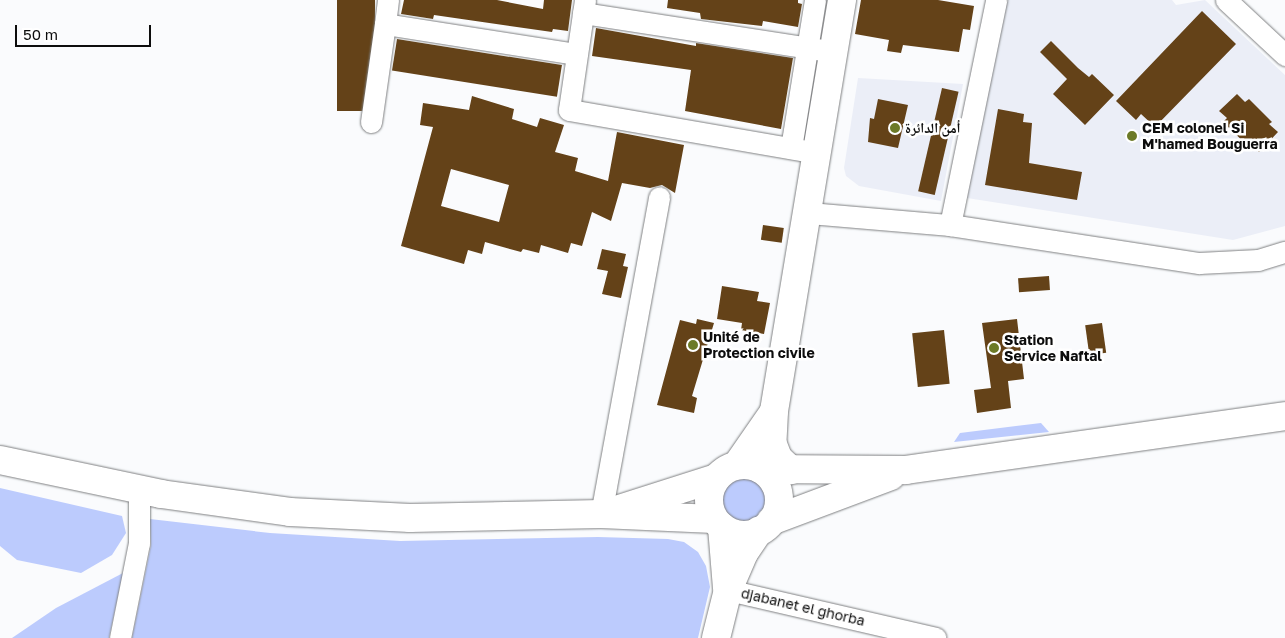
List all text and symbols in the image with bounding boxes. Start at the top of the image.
scale bar [18,15,154,47]
text: 50 m [23,25,58,43]
place label: أمن الدائرة [905,120,961,136]
place label: CEM colonel Si M'hamed Bouguerra [1142,120,1278,152]
marker: أمن الدائرة [889,122,901,134]
marker: CEM colonel Si M'hamed Bouguerra [1126,130,1138,142]
place label: Unité de Protection civile [703,329,815,362]
place label: Station Service Naftal [1004,332,1102,364]
marker: Unité de Protection civile [687,339,699,351]
marker: Station Service Naftal [988,342,1000,354]
street label: djabanet el ghorba [740,585,866,629]

